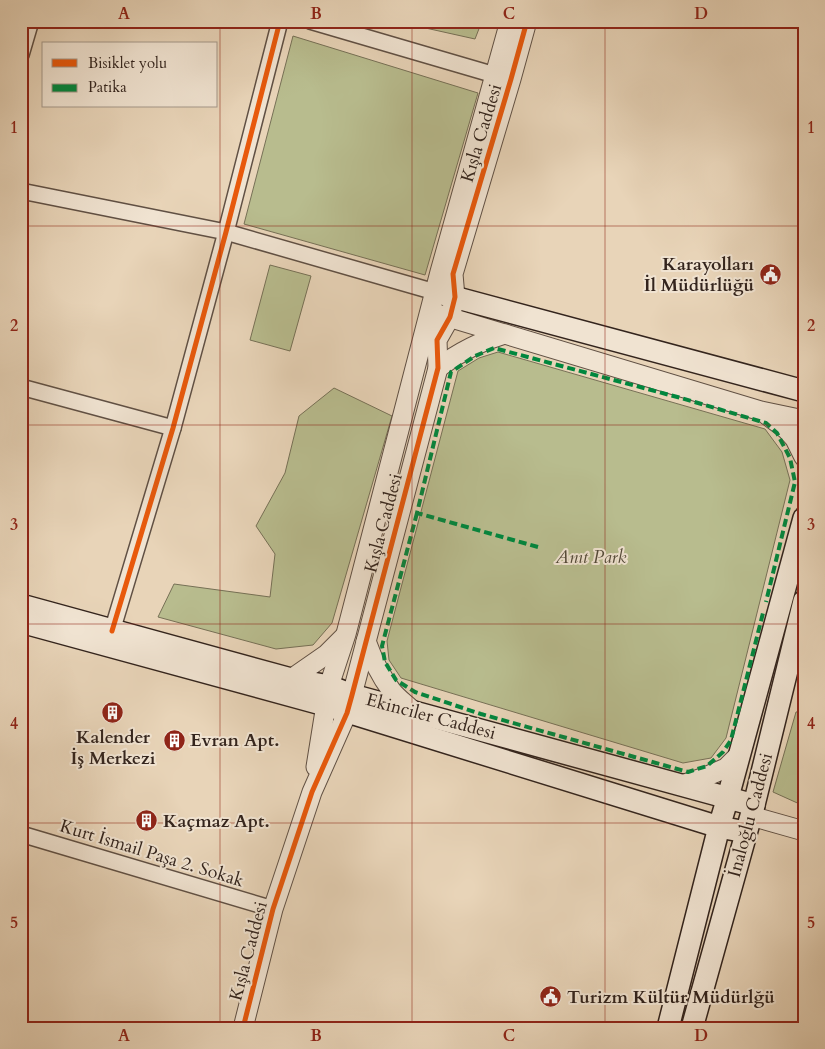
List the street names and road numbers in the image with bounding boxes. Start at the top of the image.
street label: Kışla Caddesi [455,81,508,185]
street label: Kışla Caddesi [358,471,409,575]
street label: Ekinciler Caddesi [363,687,499,746]
street label: İnaloğlu Caddesi [722,750,779,880]
street label: Kurt İsmail Paşa 2. Sokak [57,814,247,894]
street label: Kışla Caddesi [223,899,274,1003]

